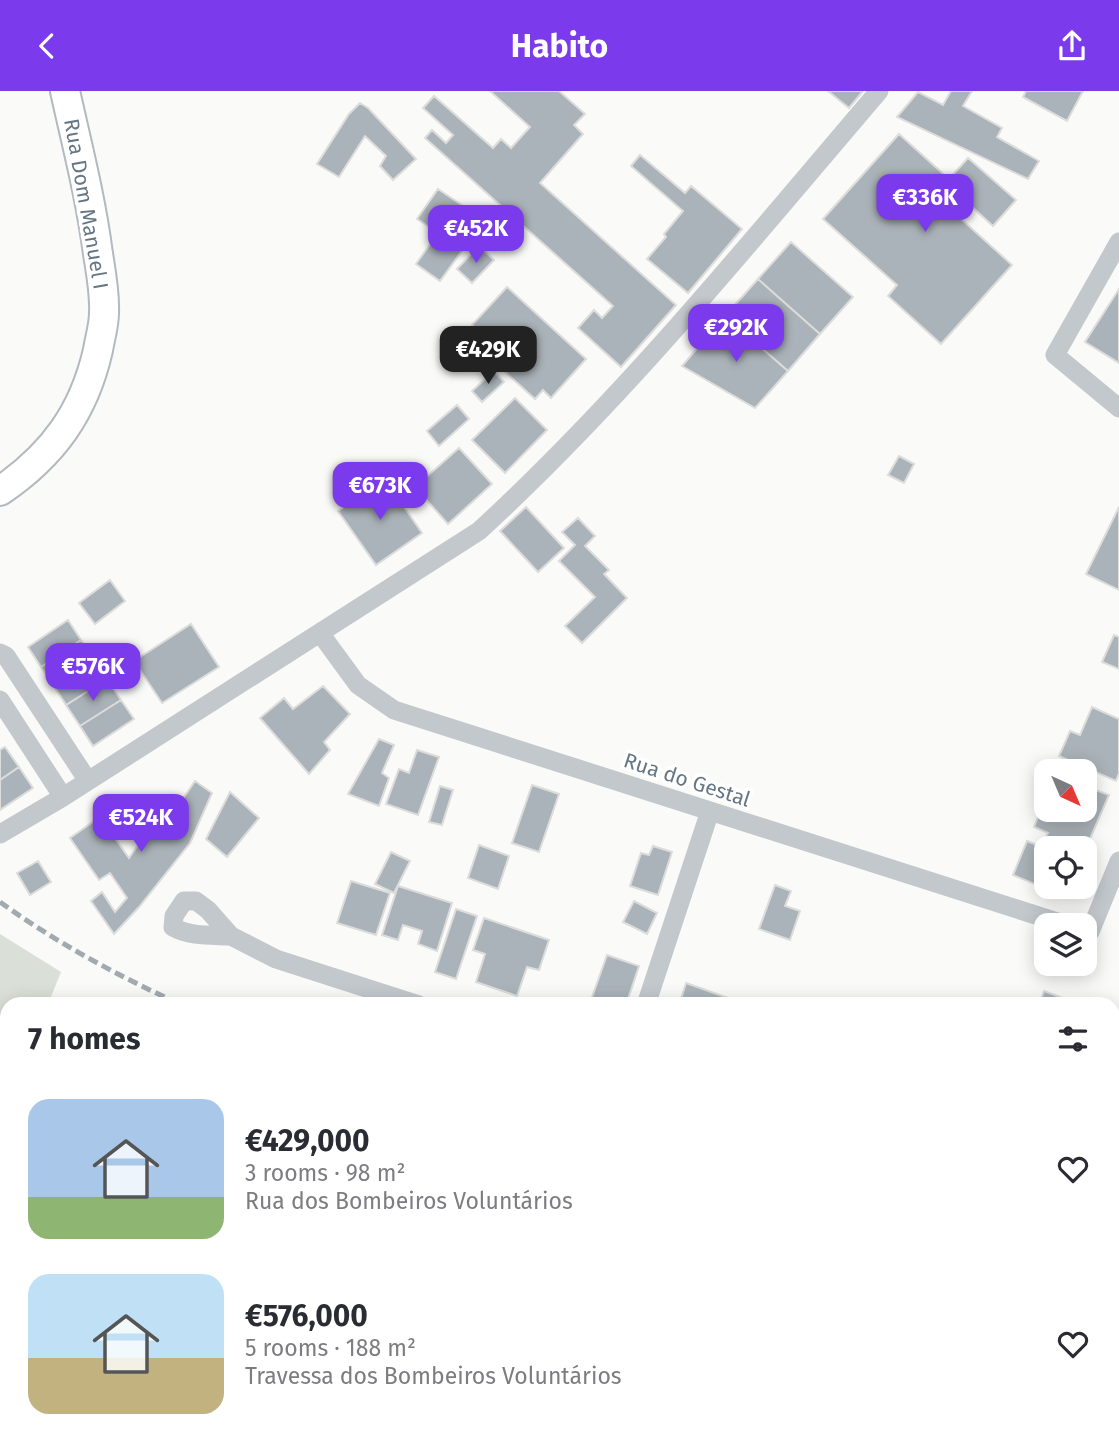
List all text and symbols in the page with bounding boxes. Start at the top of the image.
icon: back [28,27,66,65]
text: Habito [511,27,608,65]
icon: share [1053,27,1091,65]
street label: Rua Dom Manuel I [58,117,114,291]
pin: €336K [876,174,974,234]
text: €336K [892,183,958,211]
pin: €452K [427,205,525,265]
text: €452K [444,214,508,242]
pin: €292K [687,305,785,364]
text: €292K [704,313,768,341]
pin: €429K [439,327,537,386]
text: €429K [456,335,520,363]
pin: €673K [331,463,429,522]
text: €673K [349,471,411,499]
pin: €576K [44,643,142,703]
text: €576K [61,652,125,680]
street label: Rua do Gestal [620,747,754,813]
north arrow [1034,759,1097,823]
map controls [1034,759,1097,976]
pin: €524K [92,795,190,854]
text: €524K [109,803,173,831]
button: locate [1034,836,1097,899]
button: layers [1034,913,1097,976]
icon: filters [1054,1020,1092,1058]
text: 7 homes [28,1021,140,1057]
text: €429,000 [245,1123,370,1159]
icon: home [84,1127,168,1211]
icon: heart [1054,1150,1092,1188]
text: 3 rooms · 98 m² [245,1159,405,1187]
text: Rua dos Bombeiros Voluntários [245,1187,573,1215]
text: €576,000 [245,1298,368,1334]
icon: home [84,1302,168,1386]
icon: heart [1054,1325,1092,1363]
text: 5 rooms · 188 m² [245,1334,416,1362]
text: Travessa dos Bombeiros Voluntários [245,1362,622,1390]

